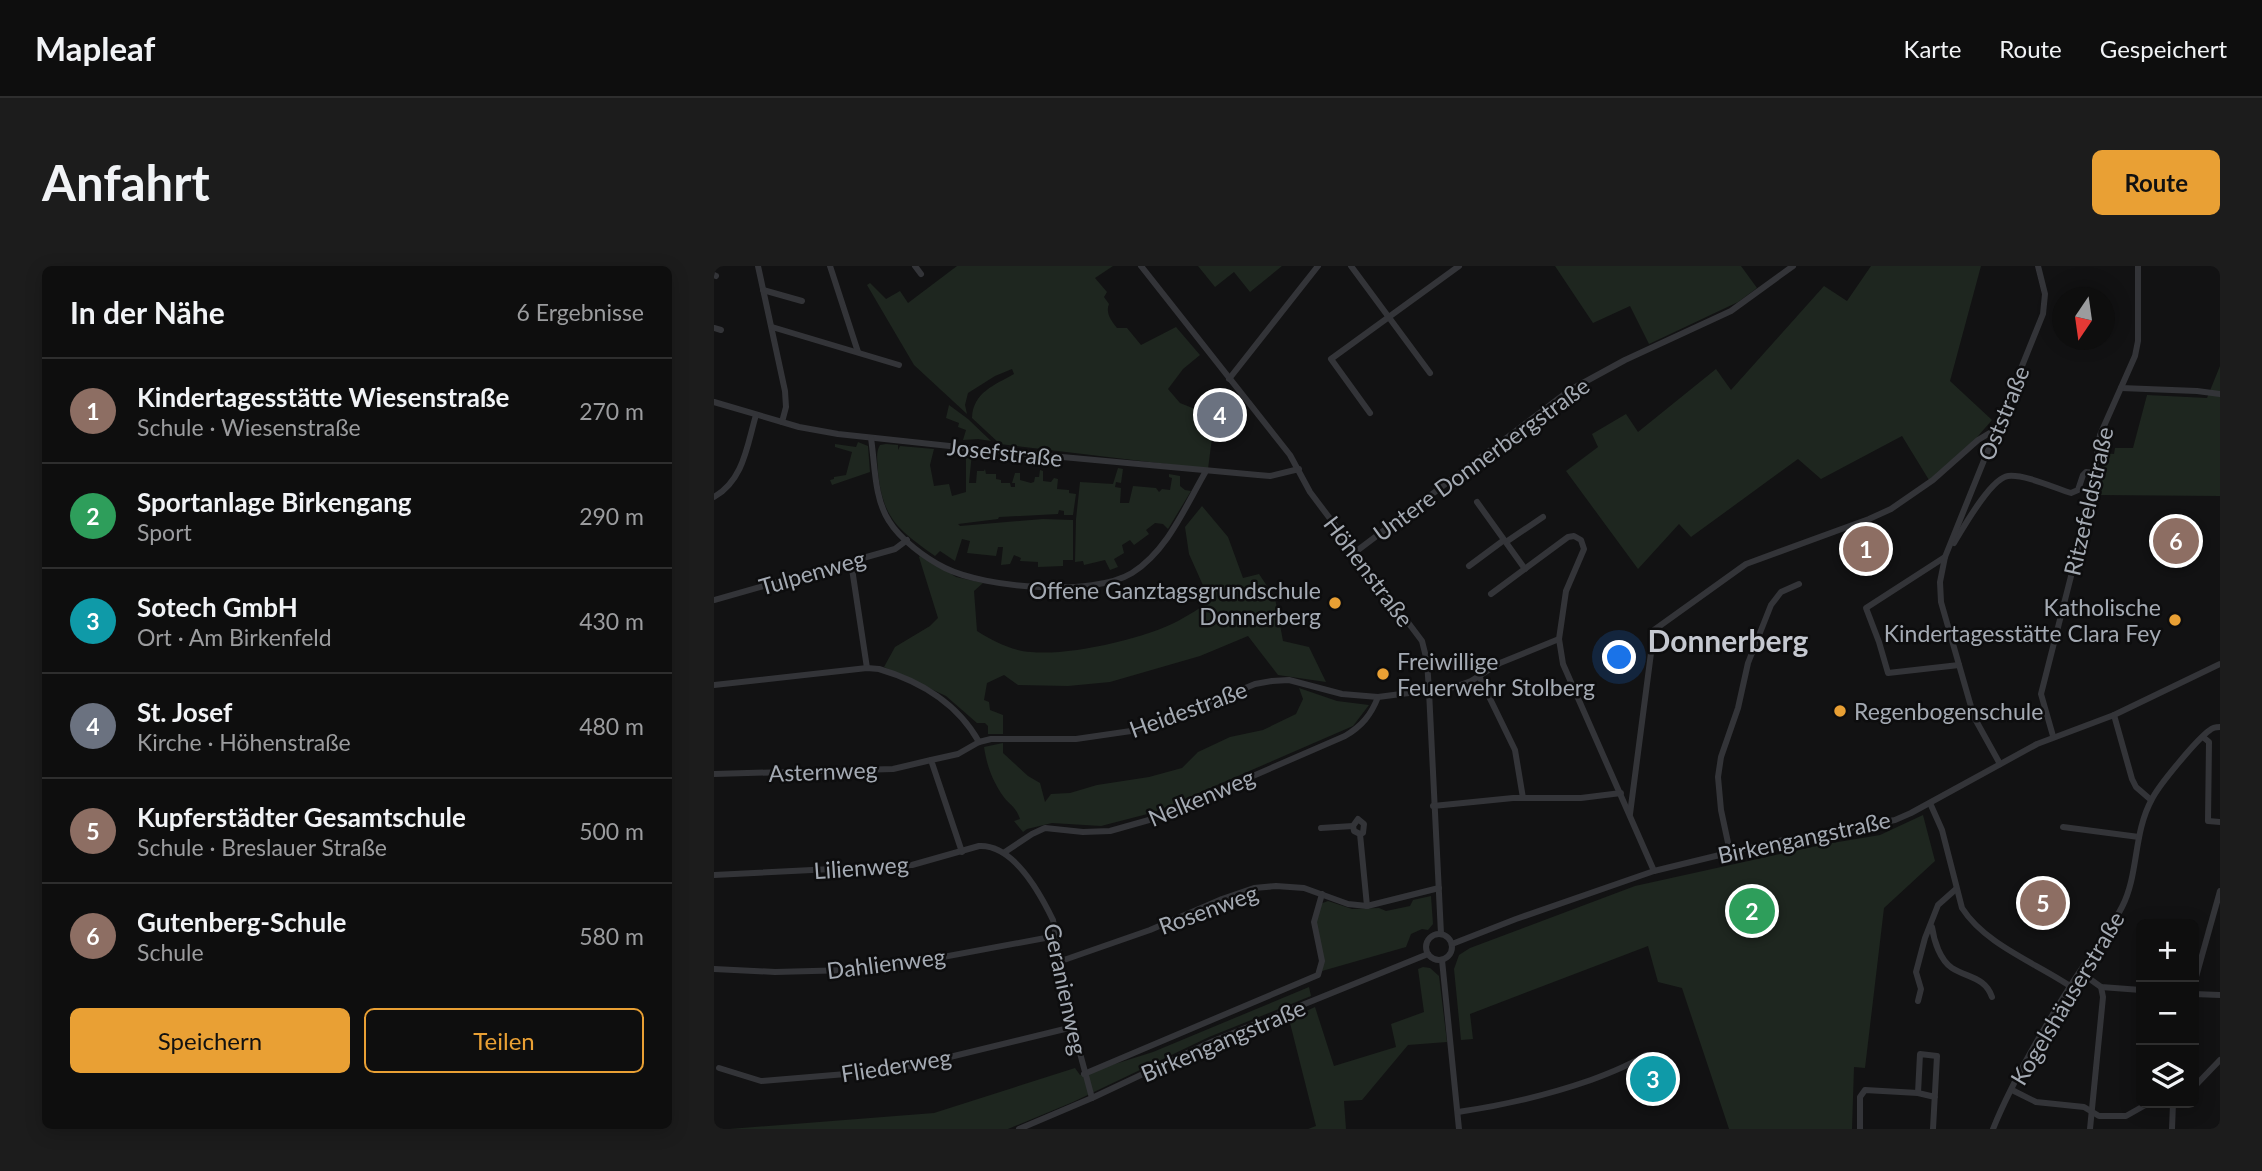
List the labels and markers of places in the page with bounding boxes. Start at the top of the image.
pin: 4 [1197,389,1243,441]
pin: 6 [2153,515,2199,567]
pin: 1 [1843,523,1889,575]
place label: Offene Ganztagsgrundschule Donnerberg [1029,576,1321,630]
place label: Katholische Kindertagesstätte Clara Fey [1884,593,2161,647]
marker: Offene Ganztagsgrundschule Donnerberg [1327,595,1343,611]
marker: Katholische Kindertagesstätte Clara Fey [2167,612,2183,628]
place label: Freiwillige Feuerwehr Stolberg [1397,647,1595,701]
marker: Freiwillige Feuerwehr Stolberg [1375,666,1391,682]
place label: Regenbogenschule [1854,697,2043,725]
marker: Regenbogenschule [1832,703,1848,719]
pin: 5 [2020,877,2066,929]
pin: 2 [1729,885,1775,937]
pin: 3 [1630,1053,1676,1105]

